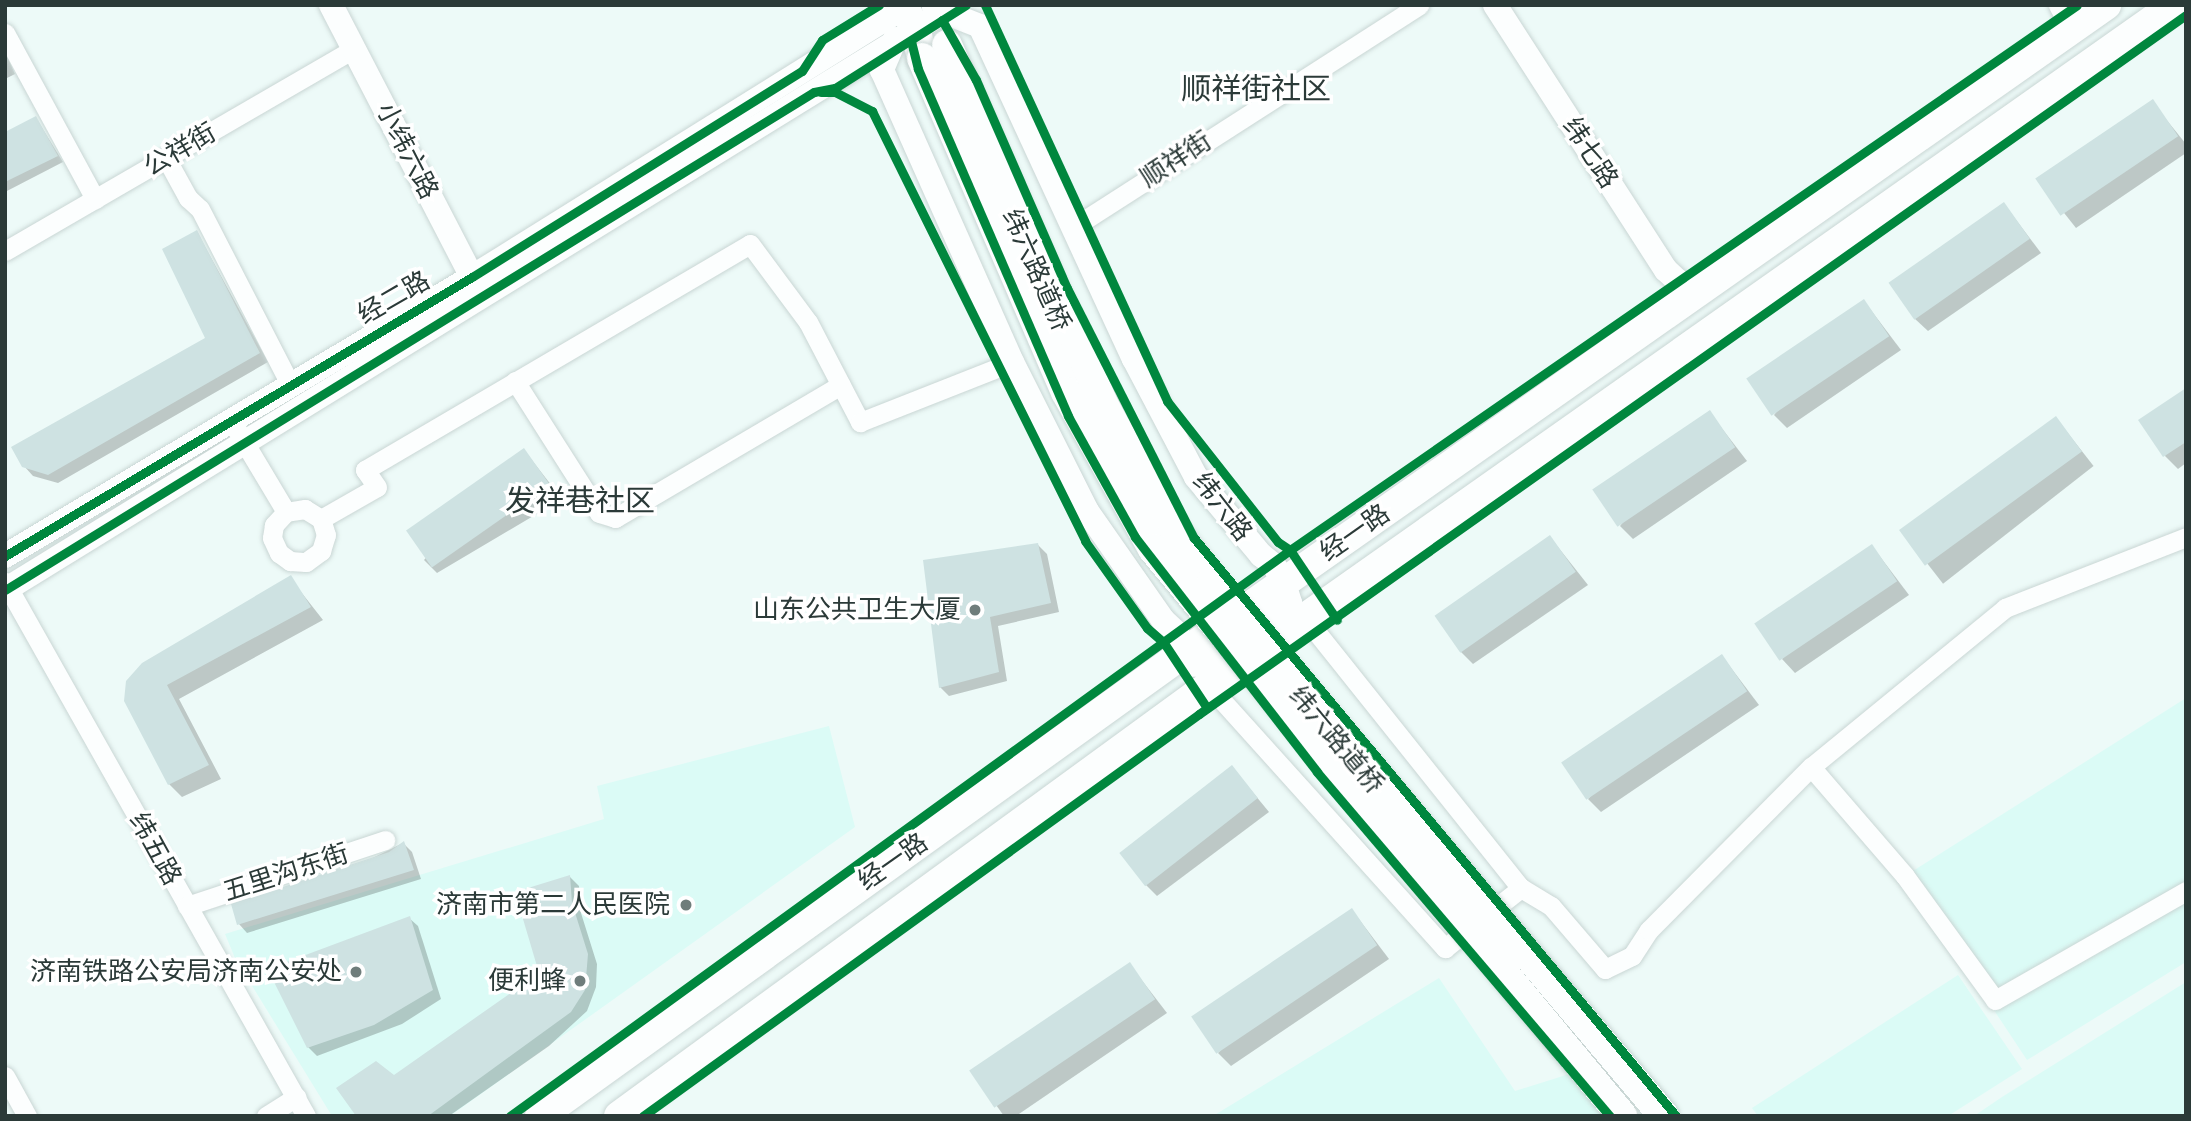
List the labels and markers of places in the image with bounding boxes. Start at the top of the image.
place label: 山东公共卫生大厦 [753,594,961,626]
marker: 山东公共卫生大厦 [967,602,983,618]
place label: 济南市第二人民医院 [436,889,670,921]
marker: 济南市第二人民医院 [676,895,696,915]
place label: 济南铁路公安局济南公安处 [30,956,342,988]
marker: 济南铁路公安局济南公安处 [348,964,364,980]
place label: 便利蜂 [488,965,566,997]
marker: 便利蜂 [572,973,588,989]

